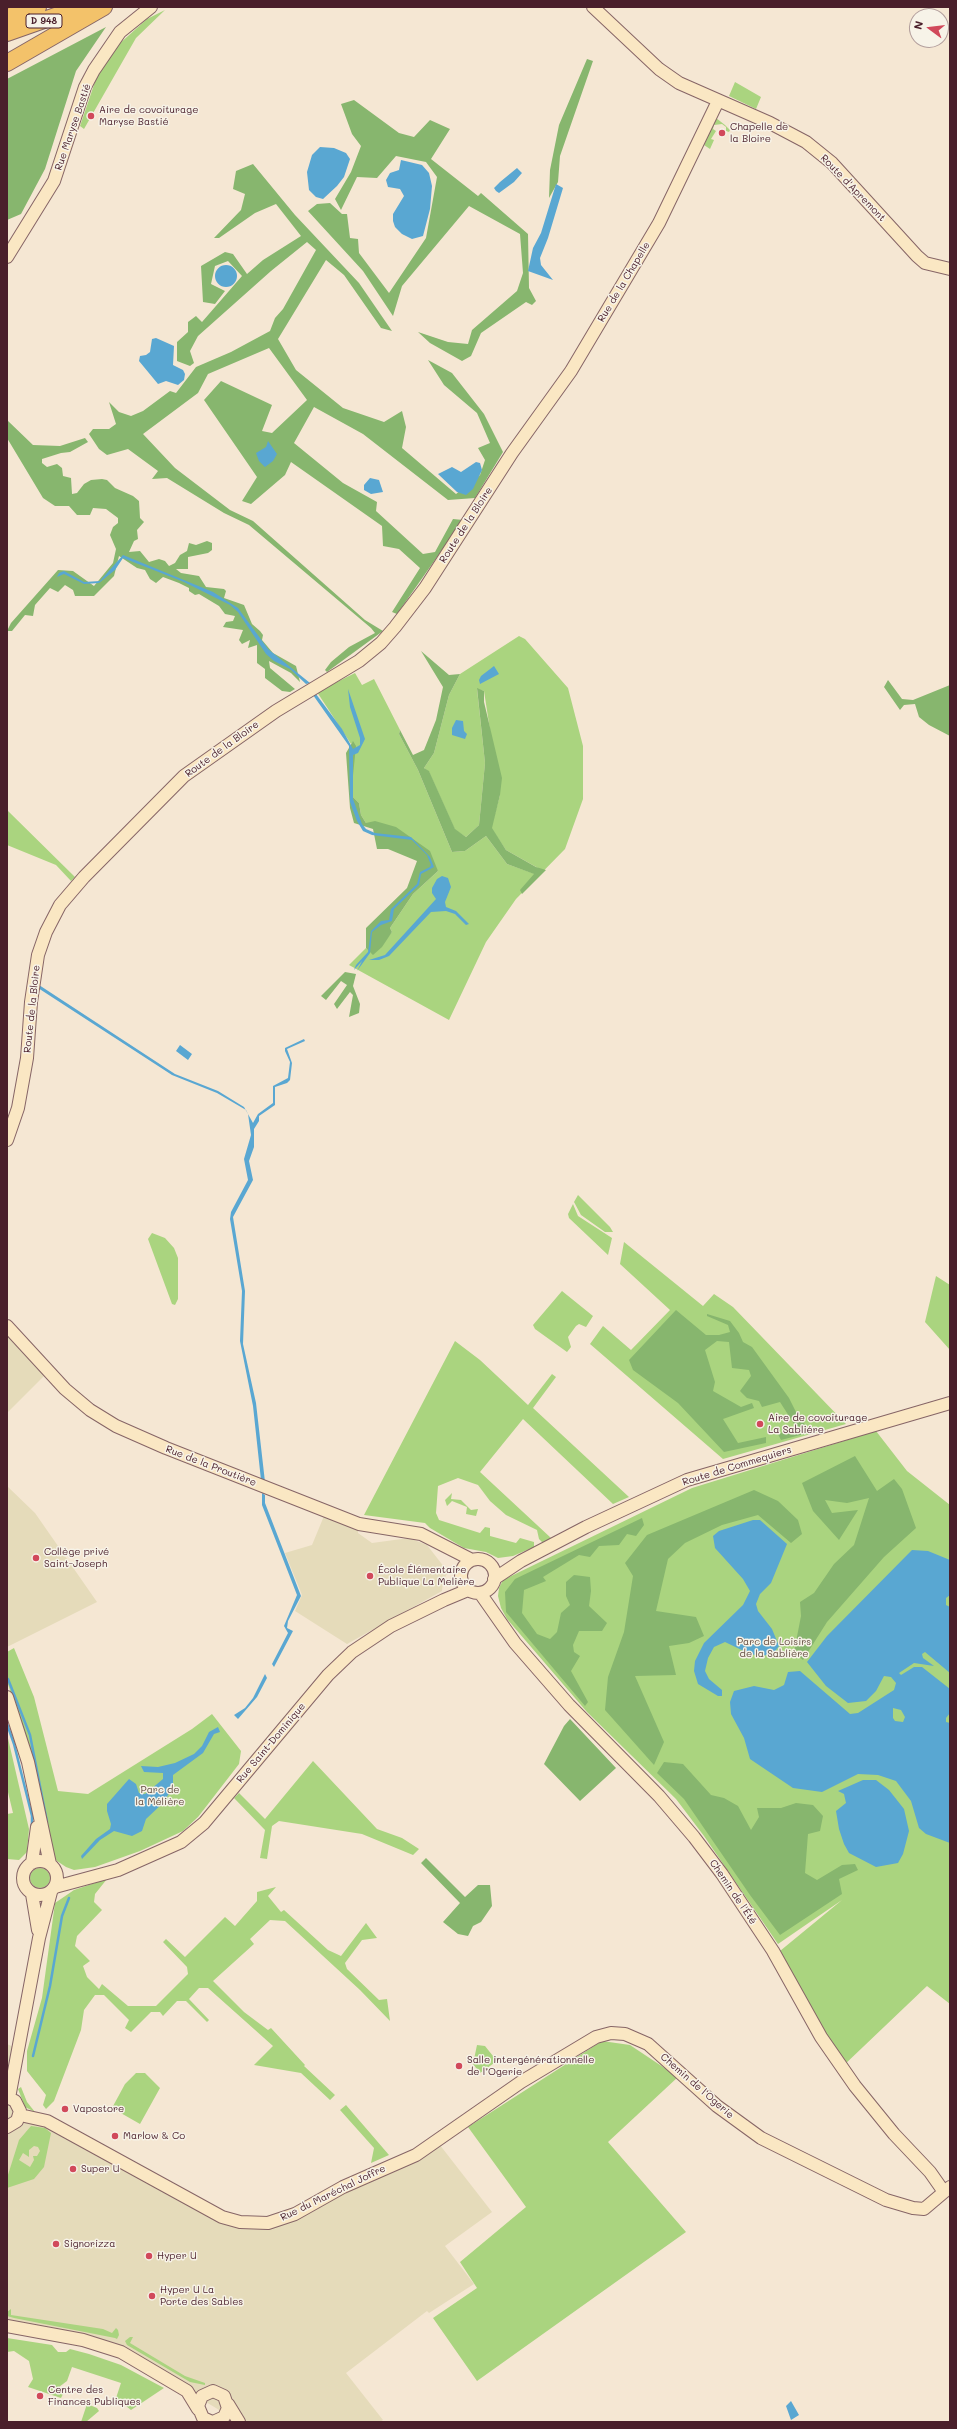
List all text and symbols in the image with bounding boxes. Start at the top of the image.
north arrow [909,8,949,48]
road number: D 948 [26,14,62,28]
text: N [910,19,926,31]
street label: Rue Maryse Bastié [53,82,93,172]
place label: Aire de covoiturage Maryse Bastié [99,104,198,128]
marker: Aire de covoiturage Maryse Bastié [86,111,96,121]
place label: Chapelle de la Bloire [730,121,788,144]
marker: Chapelle de la Bloire [717,128,727,138]
street label: Route d'Apremont [818,152,888,224]
street label: Rue de la Chapelle [595,240,653,324]
street label: Route de la Bloire [437,485,495,565]
street label: Route de la Bloire [183,718,261,780]
street label: Route de la Bloire [21,965,43,1053]
place label: Aire de covoiturage La Sabliére [768,1412,867,1436]
marker: Aire de covoiturage La Sabliére [755,1419,765,1429]
street label: Rue de la Proutière [164,1443,258,1489]
street label: Route de Commequiers [681,1444,793,1488]
place label: Collège privé Saint-Joseph [44,1546,109,1570]
marker: Collège privé Saint-Joseph [31,1553,41,1563]
place label: École Élémentaire Publique La Melière [378,1564,475,1588]
marker: École Élémentaire Publique La Melière [365,1571,375,1581]
park label: Parc de Loisirs de la Sablière [737,1636,811,1660]
street label: Rue Saint-Dominique [234,1701,308,1785]
park label: Parc de la Mélière [135,1784,185,1808]
street label: Chemin de l'Été [707,1857,759,1927]
street label: Chemin de l'Ogerie [658,2051,736,2121]
place label: Salle intergénérationnelle de l’Ogerie [467,2054,594,2078]
marker: Salle intergénérationnelle de l’Ogerie [454,2061,464,2071]
place label: Vapostore [73,2103,124,2115]
marker: Vapostore [60,2104,70,2114]
place label: Marlow & Co [123,2130,185,2142]
marker: Marlow & Co [110,2131,120,2141]
street label: Rue du Maréchal Joffre [278,2162,388,2224]
place label: Super U [81,2163,119,2175]
marker: Super U [68,2164,78,2174]
place label: Signorizza [64,2238,115,2250]
marker: Signorizza [51,2239,61,2249]
place label: Hyper U [157,2250,197,2262]
marker: Hyper U [144,2251,154,2261]
place label: Hyper U La Porte des Sables [160,2284,243,2308]
marker: Hyper U La Porte des Sables [147,2291,157,2301]
place label: Centre des Finances Publiques [48,2384,141,2408]
marker: Centre des Finances Publiques [35,2391,45,2401]

